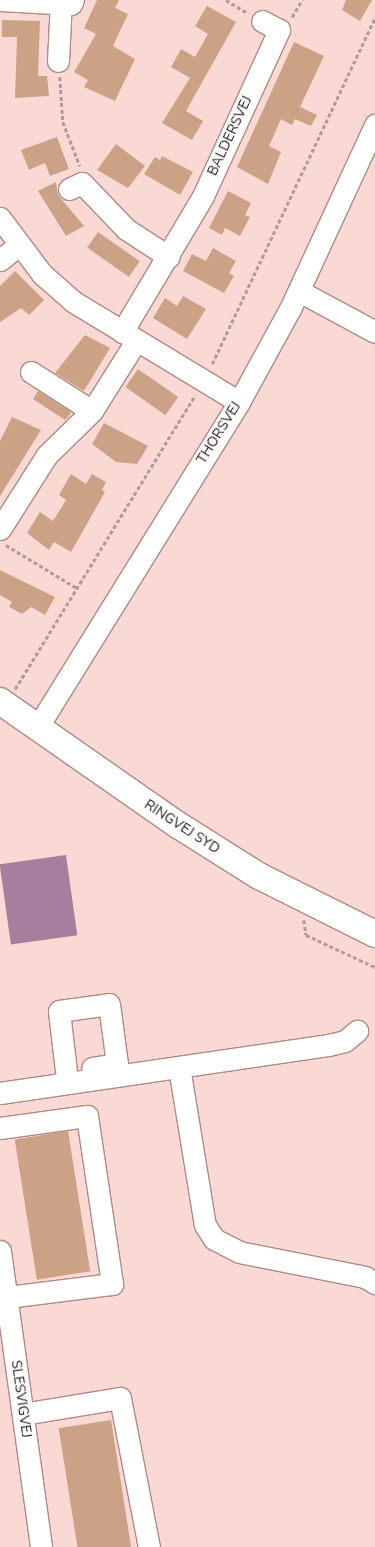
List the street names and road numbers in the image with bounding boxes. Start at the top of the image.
street label: BALDERSVEJ [204,94,256,178]
street label: THORSVEJ [193,399,245,467]
street label: RINGVEJ SYD [141,796,223,858]
street label: SLESVIGVEJ [7,1359,35,1439]

